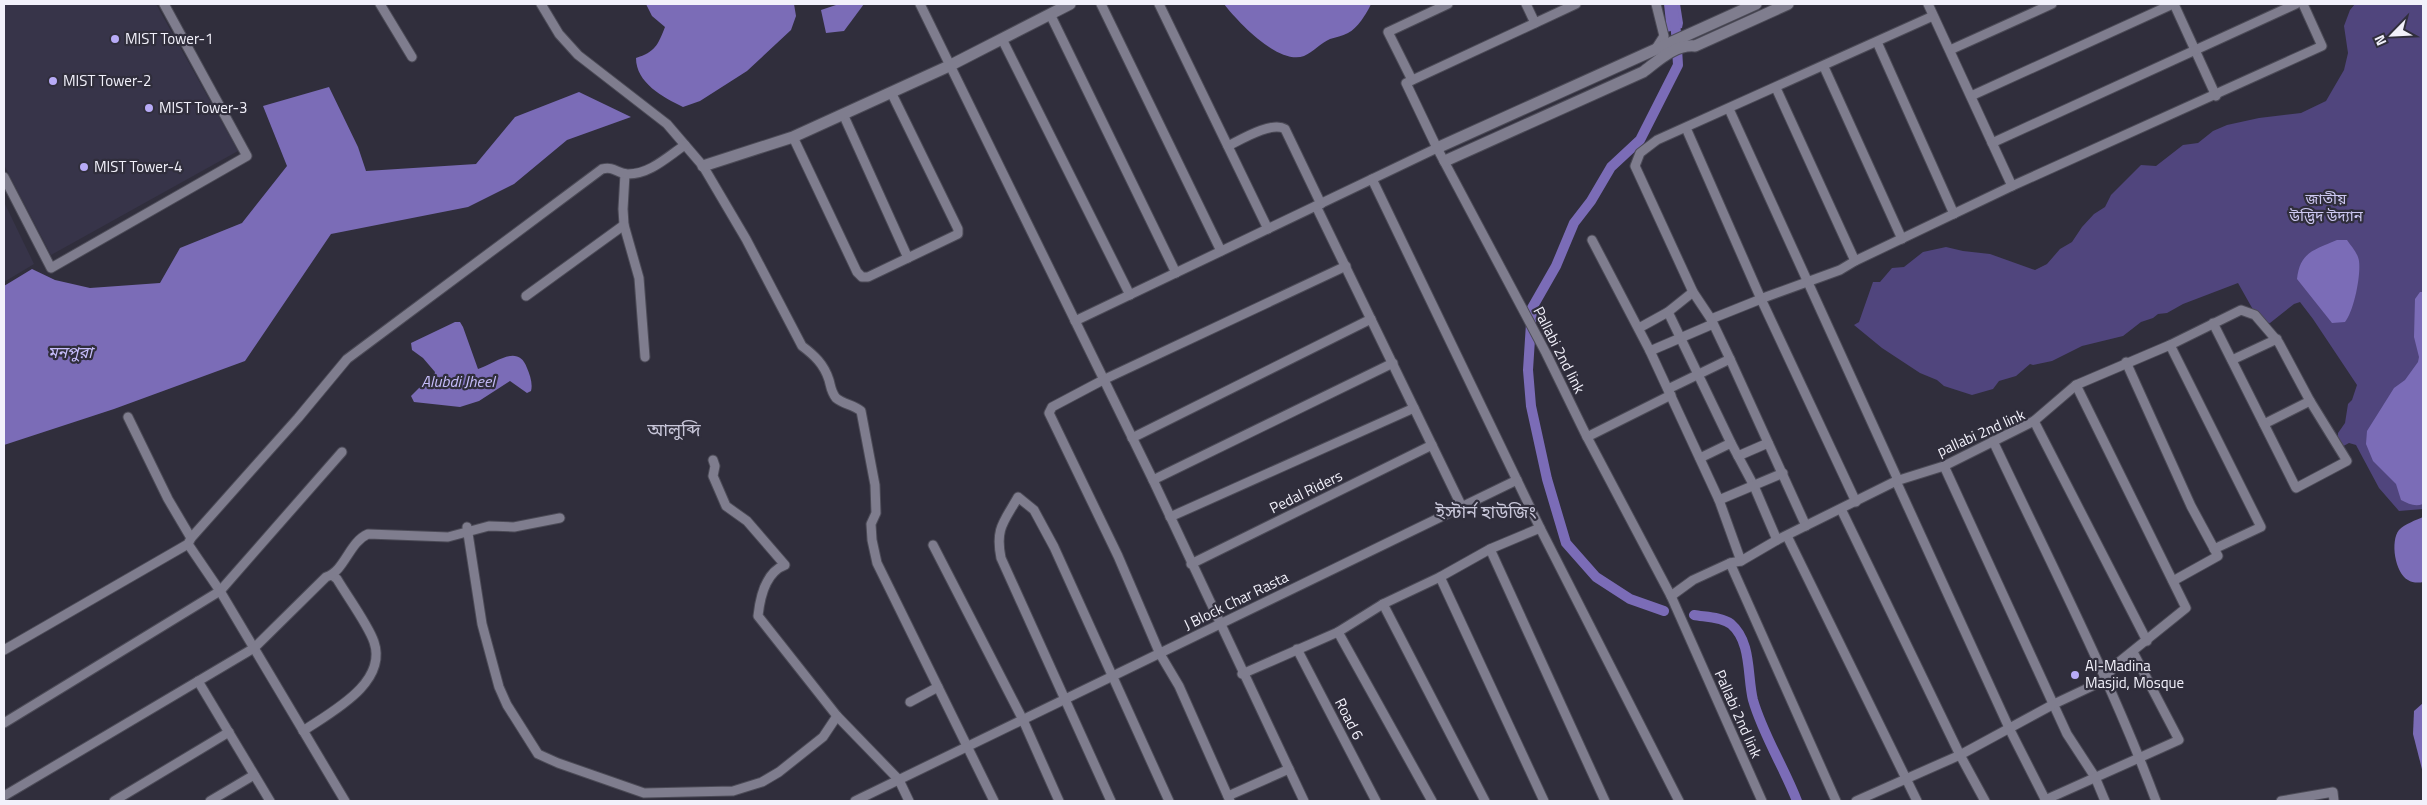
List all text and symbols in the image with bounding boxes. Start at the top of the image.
north arrow [2367,10,2417,60]
place label: MIST Tower-1 [125,27,213,50]
text: N [2368,32,2391,49]
marker: MIST Tower-1 [109,33,121,45]
place label: MIST Tower-2 [63,69,151,92]
marker: MIST Tower-2 [47,75,59,87]
place label: MIST Tower-3 [159,96,247,119]
marker: MIST Tower-3 [143,102,155,114]
place label: MIST Tower-4 [94,155,182,178]
marker: MIST Tower-4 [78,161,90,173]
park label: জাতীয় উদ্ভিদ উদ্যান [2288,187,2364,227]
street label: Pallabi 2nd link [1528,302,1591,397]
water label: মনপুরা [48,340,95,364]
water label: Alubdi Jheel [421,369,496,393]
street label: pallabi 2nd link [1933,403,2028,462]
district label: আলুব্দি [646,416,701,443]
street label: Pedal Riders [1265,464,1346,519]
district label: ইস্টার্ন হাউজিং [1435,498,1537,525]
street label: J Block Char Rasta [1179,565,1292,636]
place label: Al-Madina Masjid, Mosque [2085,654,2184,694]
street label: Pallabi 2nd link [1709,666,1768,762]
marker: Al-Madina Masjid, Mosque [2069,669,2081,681]
street label: Road 6 [1329,694,1370,744]

